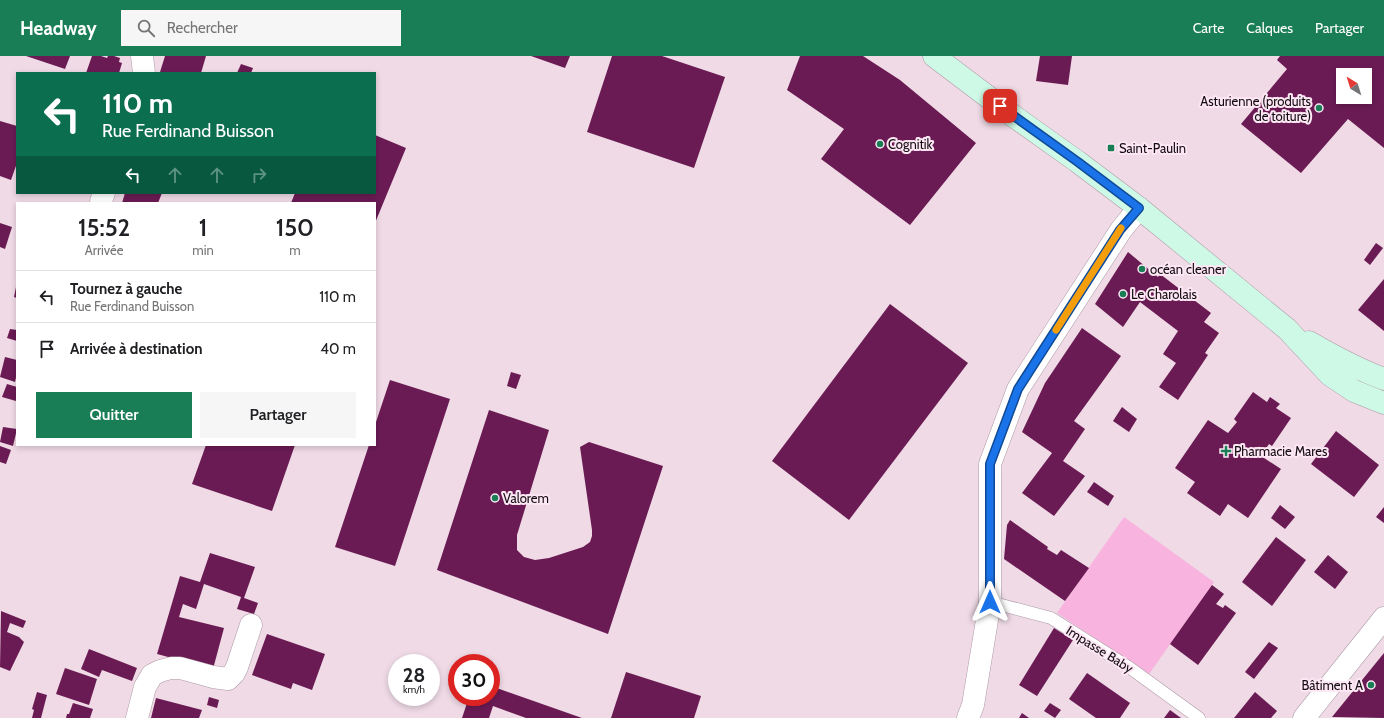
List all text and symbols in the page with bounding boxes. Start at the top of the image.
search box [121,10,401,46]
text: Headway [20,17,97,40]
icon: search [135,17,157,39]
text: Rechercher [167,19,238,37]
text: Carte [1193,19,1224,37]
text: Calques [1246,19,1293,37]
text: Partager [1315,19,1364,37]
north arrow [1336,68,1372,104]
map controls [1336,68,1372,104]
text: 110 m [102,86,173,120]
icon: left [36,88,88,140]
pin [983,89,1017,123]
place label: Asturienne (produits de toiture) [1200,93,1312,124]
icon: arrive [989,95,1011,117]
marker: Asturienne (produits de toiture) [1314,103,1324,113]
text: Rue Ferdinand Buisson [102,120,274,142]
place label: Cognitik [888,136,933,152]
marker: Cognitik [875,139,885,149]
place label: Saint-Paulin [1119,140,1186,156]
marker: Saint-Paulin [1106,143,1116,153]
icon: left [122,164,144,186]
icon: ahead [164,164,186,186]
icon: ahead [206,164,228,186]
icon: right [248,164,270,186]
text: 15:52 [78,213,130,242]
text: 1 [199,213,207,242]
text: 150 [276,213,314,242]
text: Arrivée [85,242,123,258]
text: min [192,242,214,258]
text: m [289,242,301,258]
place label: océan cleaner [1150,261,1227,277]
marker: océan cleaner [1137,264,1147,274]
text: Tournez à gauche [70,280,182,298]
icon: left [36,286,58,308]
place label: Le Charolais [1131,286,1197,302]
text: 110 m [319,288,356,306]
marker: Le Charolais [1118,289,1128,299]
text: Rue Ferdinand Buisson [70,298,194,314]
icon: arrive [36,338,58,360]
text: Arrivée à destination [70,340,202,358]
text: 40 m [320,340,356,358]
button: Quitter [36,392,192,438]
button: Partager [200,392,356,438]
place label: Pharmacie Mares [1234,443,1328,459]
marker: Pharmacie Mares [1221,446,1231,456]
place label: Valorem [503,490,549,506]
marker: Valorem [490,493,500,503]
position arrow [969,581,1011,623]
street label: Impasse Baby [1064,622,1137,676]
speed limit sign: 30 [448,654,500,706]
text: 28 [403,663,425,687]
place label: Bâtiment A [1301,677,1363,693]
marker: Bâtiment A [1366,680,1376,690]
text: km/h [403,683,425,696]

